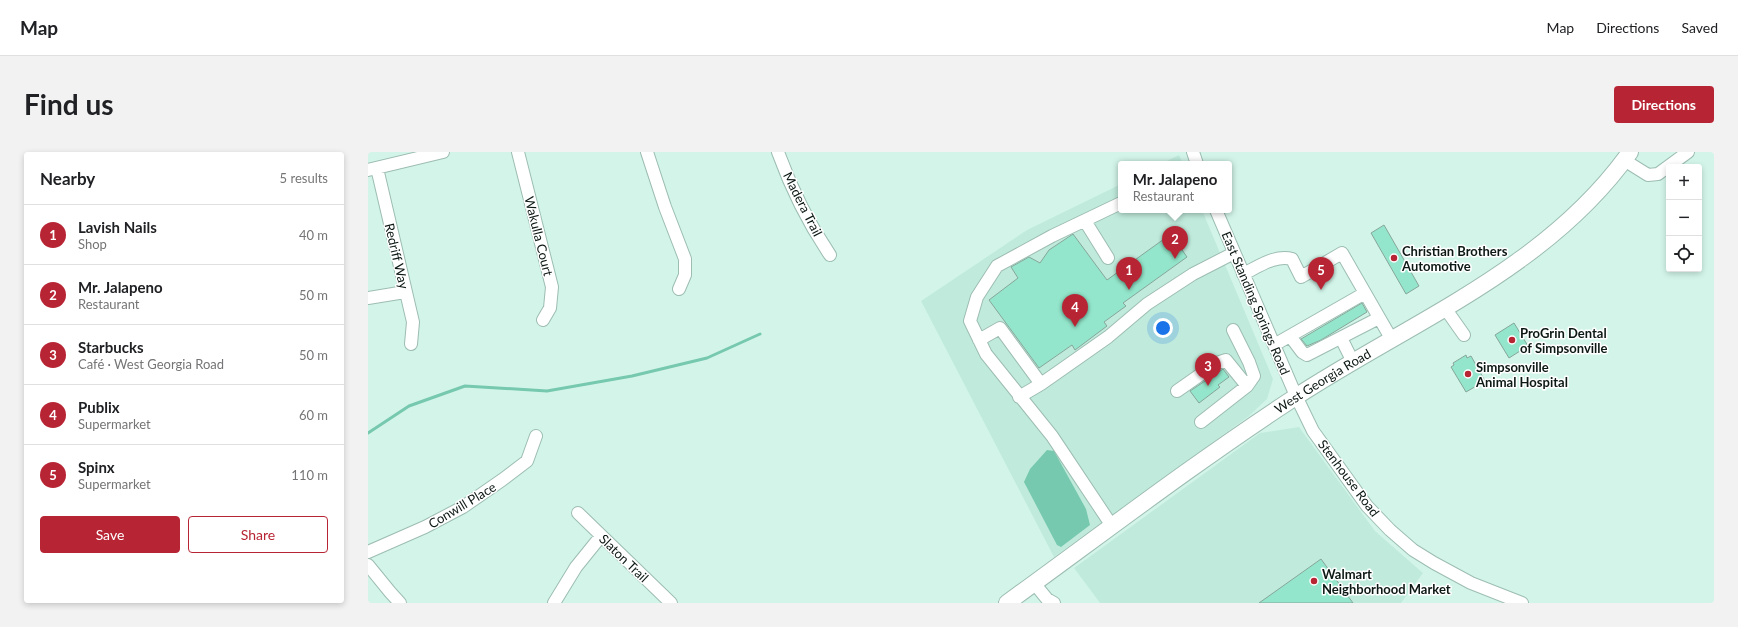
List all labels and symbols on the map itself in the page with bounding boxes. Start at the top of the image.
street label: Madera Trail [780,169,826,239]
street label: Wakulla Court [521,195,557,278]
street label: Redriff Way [382,222,412,291]
pin: 2 [1162,226,1188,259]
street label: East Standing Springs Road [1219,229,1293,377]
place label: Christian Brothers Automotive [1401,243,1508,274]
marker: Christian Brothers Automotive [1389,253,1399,263]
pin: 1 [1116,257,1142,290]
pin: 5 [1308,257,1334,290]
pin: 4 [1062,294,1088,327]
your location [1153,318,1173,338]
place label: ProGrin Dental of Simpsonville [1520,325,1608,356]
marker: ProGrin Dental of Simpsonville [1507,335,1517,345]
street label: West Georgia Road [1271,345,1373,417]
pin: 3 [1195,353,1221,386]
place label: Simpsonville Animal Hospital [1475,359,1568,390]
marker: Simpsonville Animal Hospital [1463,369,1473,379]
street label: Stenhouse Road [1315,436,1383,520]
street label: Conwill Place [425,478,499,531]
street label: Slaton Trail [596,531,652,585]
place label: Walmart Neighborhood Market [1322,566,1451,597]
marker: Walmart Neighborhood Market [1309,576,1319,586]

